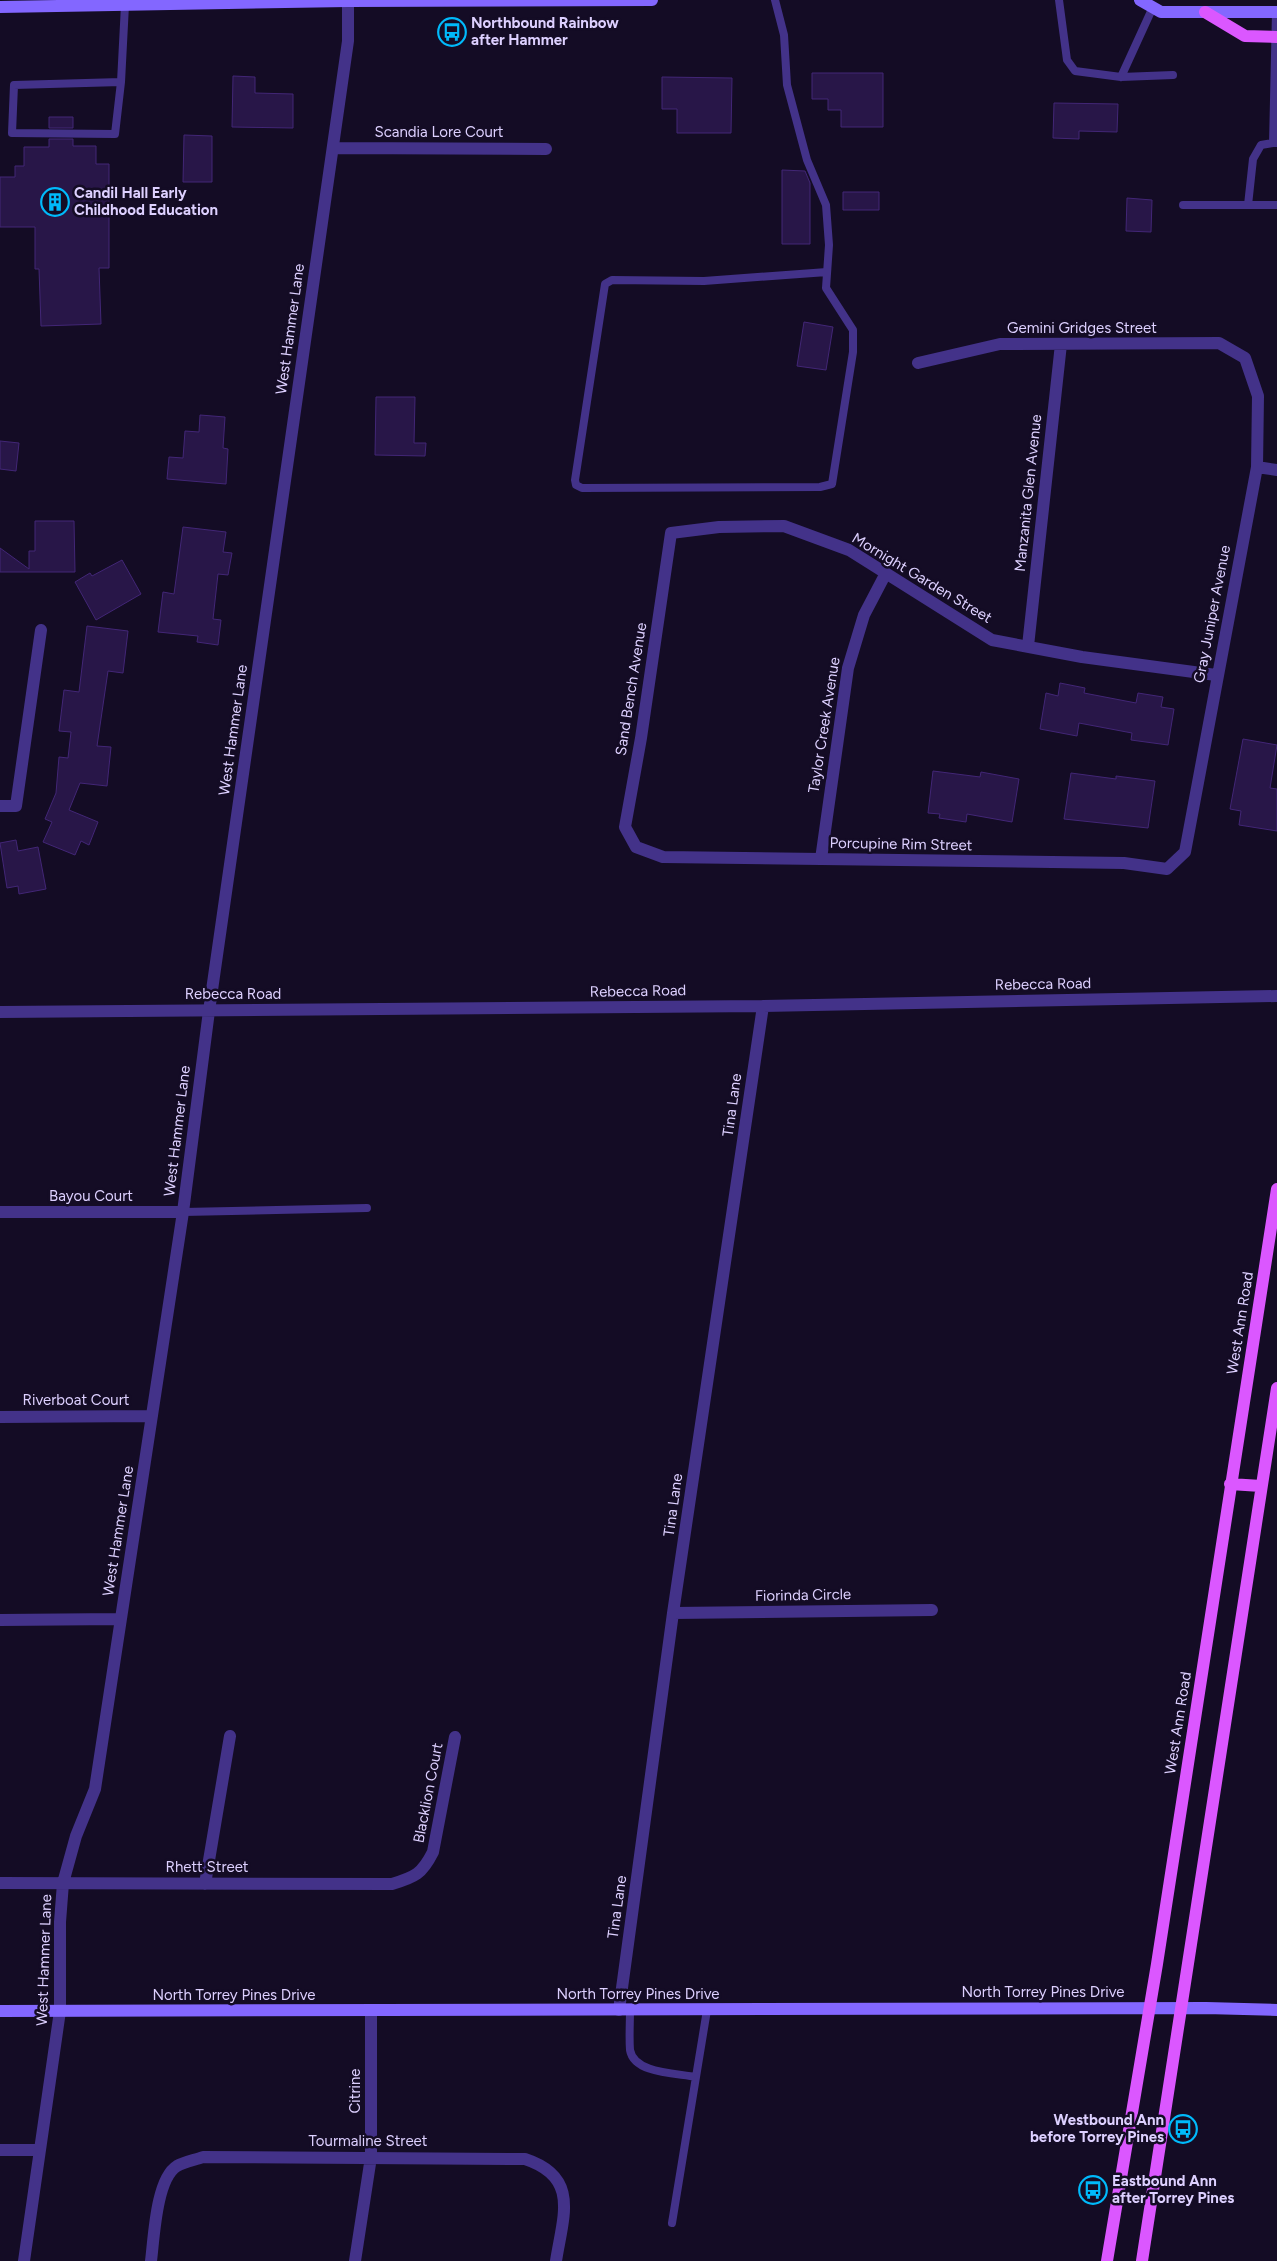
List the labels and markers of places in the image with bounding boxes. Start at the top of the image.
place label: Northbound Rainbow after Hammer [471,14,619,49]
bus stop icon: Northbound Rainbow after Hammer [437,17,467,47]
place label: Candil Hall Early Childhood Education [74,184,218,219]
building icon: Candil Hall Early Childhood Education [40,187,70,217]
place label: Westbound Ann before Torrey Pines [1030,2111,1164,2146]
bus stop icon: Westbound Ann before Torrey Pines [1168,2114,1198,2144]
place label: Eastbound Ann after Torrey Pines [1112,2172,1234,2207]
bus stop icon: Eastbound Ann after Torrey Pines [1078,2175,1108,2205]

